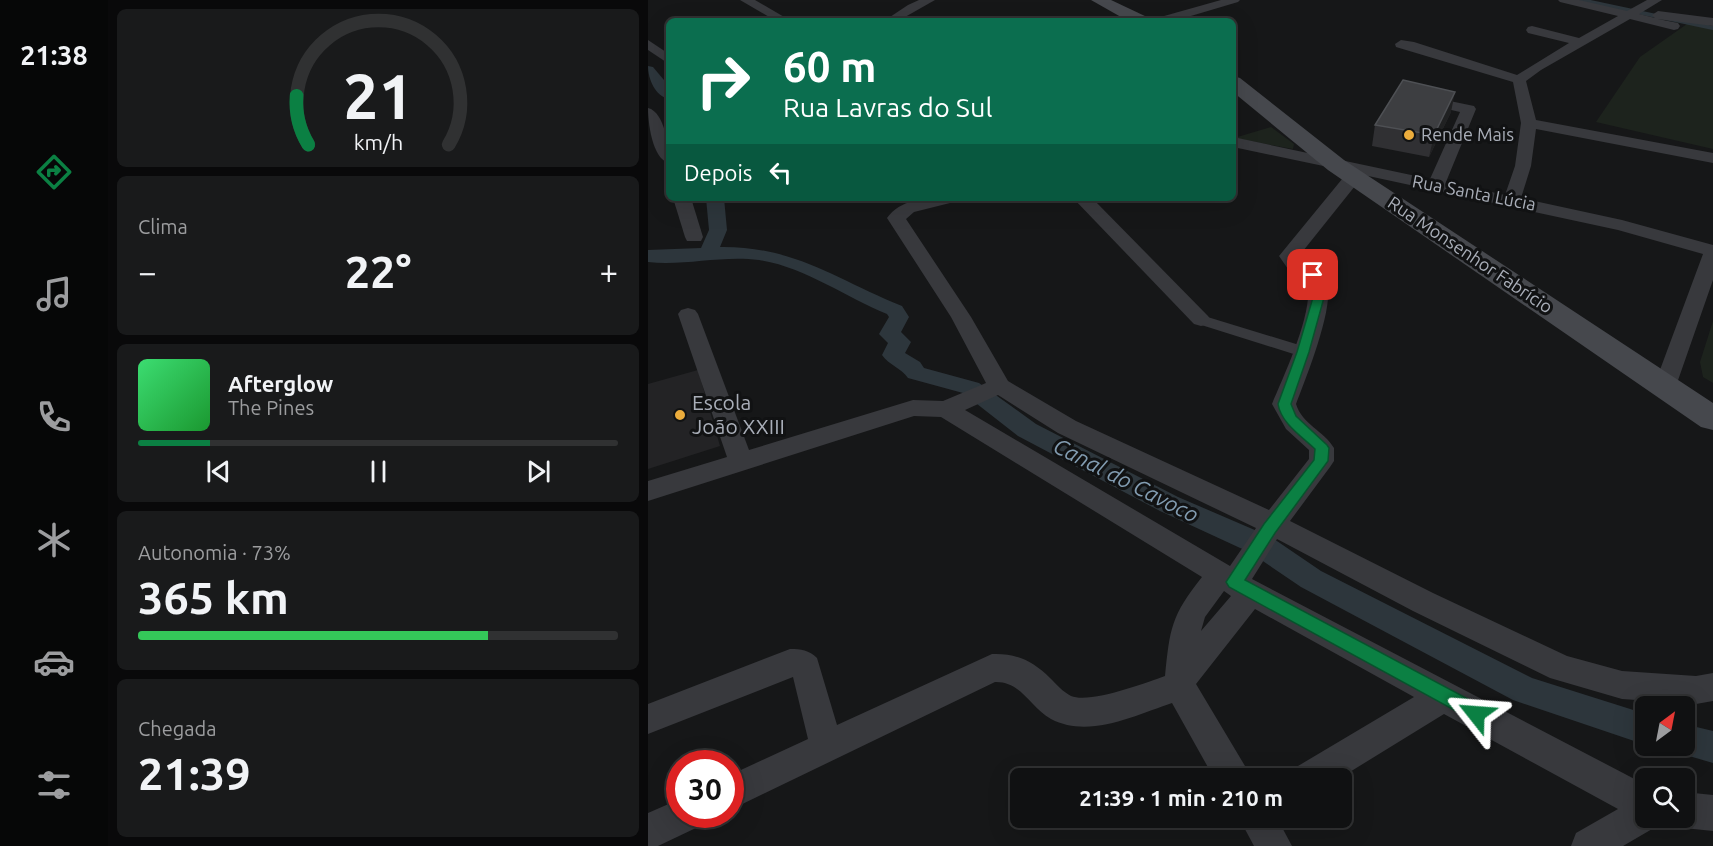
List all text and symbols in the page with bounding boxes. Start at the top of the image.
text: 21:38 [20,40,88,70]
icon: right [684,42,762,120]
text: 60 m [783,43,877,90]
text: 21 [343,61,413,131]
text: Rua Lavras do Sul [783,92,993,122]
place label: Rende Mais [1421,124,1514,144]
marker: Rende Mais [1402,128,1416,142]
text: km/h [353,131,403,155]
icon: directions [33,151,75,193]
icon: left [764,156,797,189]
text: Depois [684,160,752,185]
street label: Rua Santa Lúcia [1411,170,1538,214]
street label: Rua Monsenhor Fabrício [1384,192,1557,317]
text: Clima [138,215,188,238]
text: 22° [345,246,411,297]
pin [1287,249,1338,300]
text: − [138,253,157,290]
text: + [599,253,618,290]
icon: arrive [1296,258,1329,291]
icon: music [33,273,75,315]
text: Afterglow [228,371,333,396]
place label: Escola João XXIII [692,390,785,438]
icon: phone [33,396,75,438]
text: The Pines [228,396,314,419]
marker: Escola João XXIII [673,408,687,422]
water label: Canal do Cavoco [1050,432,1203,527]
icon: previous [202,455,235,488]
icon: pause [362,455,395,488]
icon: next [522,455,555,488]
icon: climate [33,519,75,561]
text: Autonomia · 73% [138,541,291,564]
text: 365 km [138,572,289,623]
icon: car [33,641,75,683]
position arrow [1444,682,1508,746]
north arrow [1635,696,1695,756]
map controls [1635,696,1695,828]
text: Chegada [138,717,216,740]
text: 21:39 [138,748,251,799]
speed limit sign: 30 [666,750,744,828]
icon: filters [33,764,75,806]
button: search [1635,768,1695,828]
text: 21:39 · 1 min · 210 m [1079,785,1283,810]

